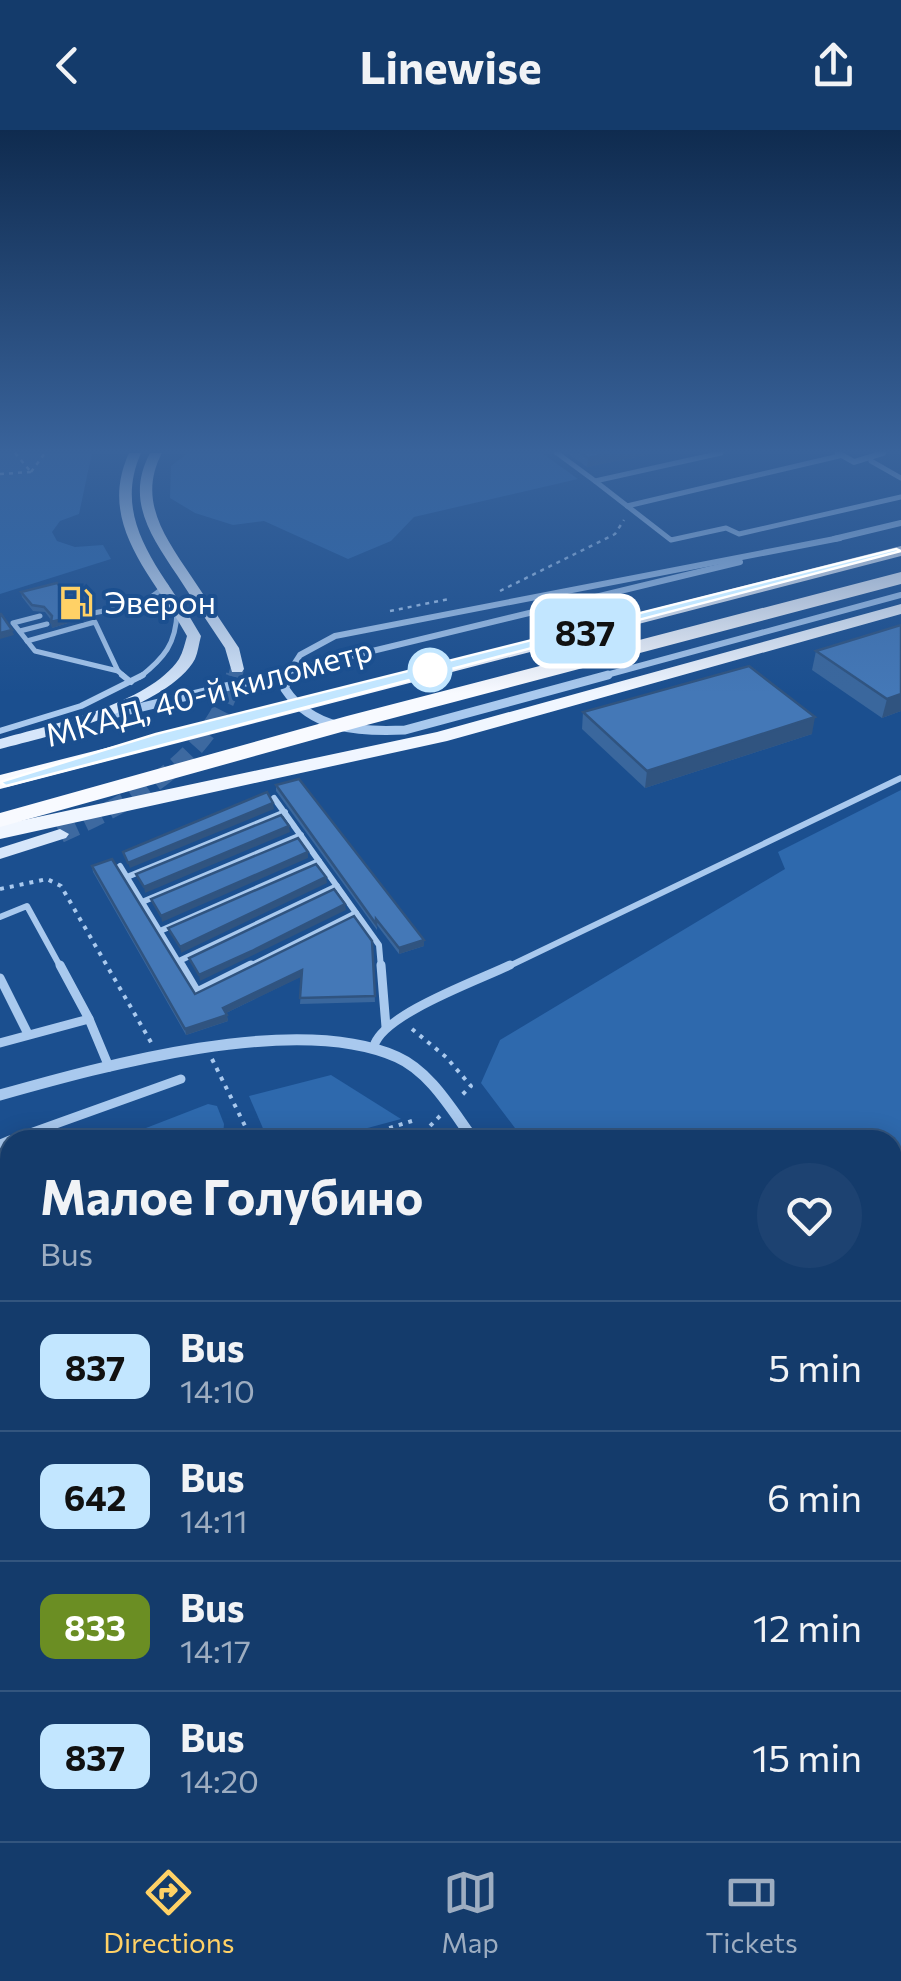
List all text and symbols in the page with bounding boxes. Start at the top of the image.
icon: back [40,38,95,93]
text: Linewise [359,38,542,93]
icon: share [806,38,861,93]
place label: Эверон [104,581,216,621]
fuel station icon: Эверон [57,584,95,622]
line badge: 837 [528,598,642,664]
text: 837 [555,610,615,653]
street label: МКАД, 40-й километр [40,628,377,754]
unlabelled marker [409,649,451,691]
button: heart [757,1163,862,1268]
text: Малое Голубино [40,1166,423,1225]
text: Bus [40,1233,93,1273]
text: Bus [180,1323,245,1370]
text: 5 min [768,1343,862,1390]
text: 837 [65,1345,125,1388]
text: 14:10 [180,1370,255,1410]
text: Bus [180,1453,245,1500]
text: 6 min [767,1473,862,1520]
text: 642 [64,1475,126,1518]
text: 14:11 [180,1500,248,1540]
text: Bus [180,1583,245,1630]
text: 12 min [753,1603,862,1650]
text: 833 [64,1605,126,1648]
text: 14:17 [180,1630,251,1670]
text: Bus [180,1713,245,1760]
text: 15 min [752,1733,862,1780]
text: 837 [65,1735,125,1778]
text: 14:20 [180,1760,259,1800]
tab: Directions [103,1865,235,1959]
tab: Map [441,1865,499,1959]
tab: Tickets [705,1865,798,1959]

